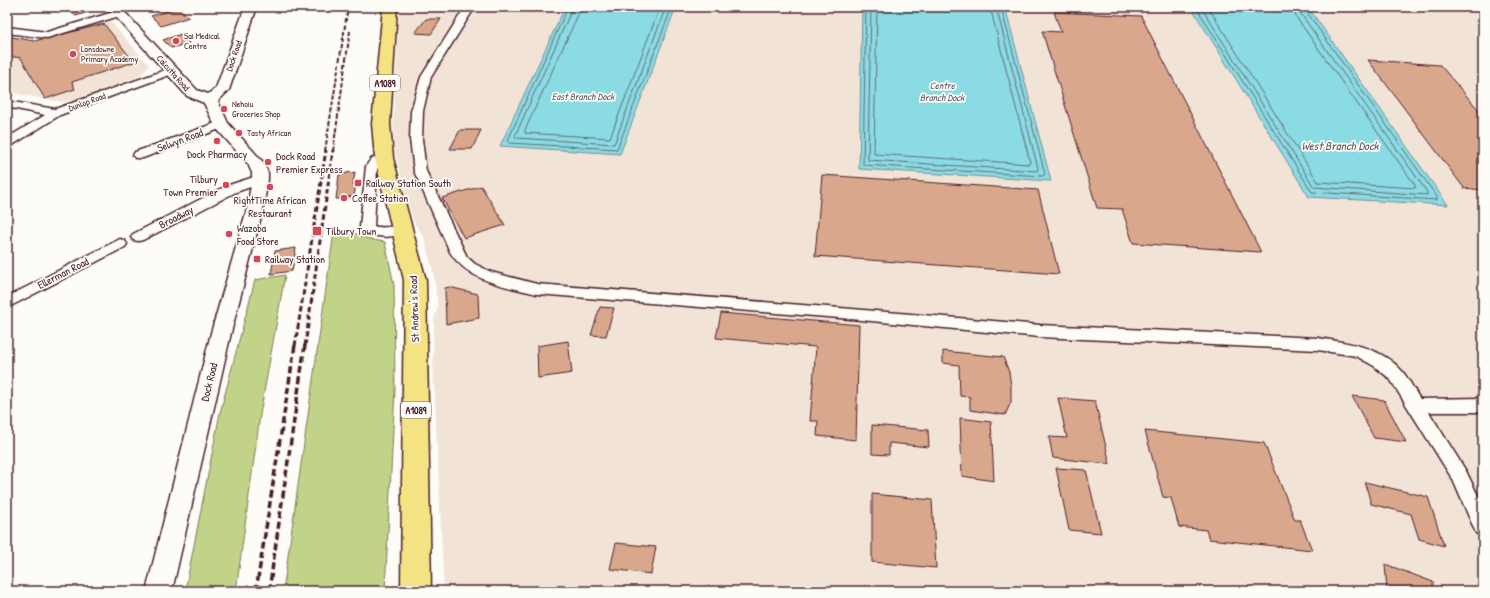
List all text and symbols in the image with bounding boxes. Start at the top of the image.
place label: Sai Medical Centre [184,30,220,52]
marker: Sai Medical Centre [171,36,181,46]
street label: Dock Road [223,38,245,73]
place label: Lansdowne Primary Academy [81,43,138,65]
marker: Lansdowne Primary Academy [68,49,78,59]
street label: Calcutta Road [154,52,193,94]
road number: A1089 [370,75,400,91]
water label: Centre Branch Dock [920,79,965,104]
street label: Dunlop Road [67,90,108,114]
water label: East Branch Dock [552,90,615,103]
place label: Nehoiu Groceries Shop [232,98,281,120]
marker: Nehoiu Groceries Shop [219,104,229,114]
street label: Selwyn Road [155,125,205,155]
place label: Tasty African [247,127,291,139]
marker: Tasty African [234,128,244,138]
marker: Dock Pharmacy [212,136,222,146]
water label: West Branch Dock [1301,137,1380,154]
place label: Dock Pharmacy [187,147,247,161]
place label: Dock Road Premier Express [276,149,343,176]
marker: Dock Road Premier Express [263,157,273,167]
place label: Tilbury Town Premier [163,172,219,199]
place label: Railway Station South [366,176,451,190]
marker: Railway Station South [353,178,363,188]
marker: Tilbury Town Premier [221,180,231,190]
marker: RightTime African Restaurant [265,182,275,192]
place label: Coffee Station [352,191,408,205]
place label: RightTime African Restaurant [234,193,306,220]
marker: Coffee Station [339,193,349,203]
street label: Broadway [156,202,196,232]
place label: Wazoba Food Store [236,221,279,248]
place label: Tilbury Town [326,224,377,238]
marker: Tilbury Town [311,225,323,237]
marker: Wazoba Food Store [224,229,234,239]
place label: Railway Station [265,252,325,266]
street label: Ellerman Road [35,254,92,292]
marker: Railway Station [252,254,262,264]
street label: St Andrew's Road [406,275,422,342]
street label: Dock Road [197,361,221,403]
road number: A1089 [401,402,431,418]

